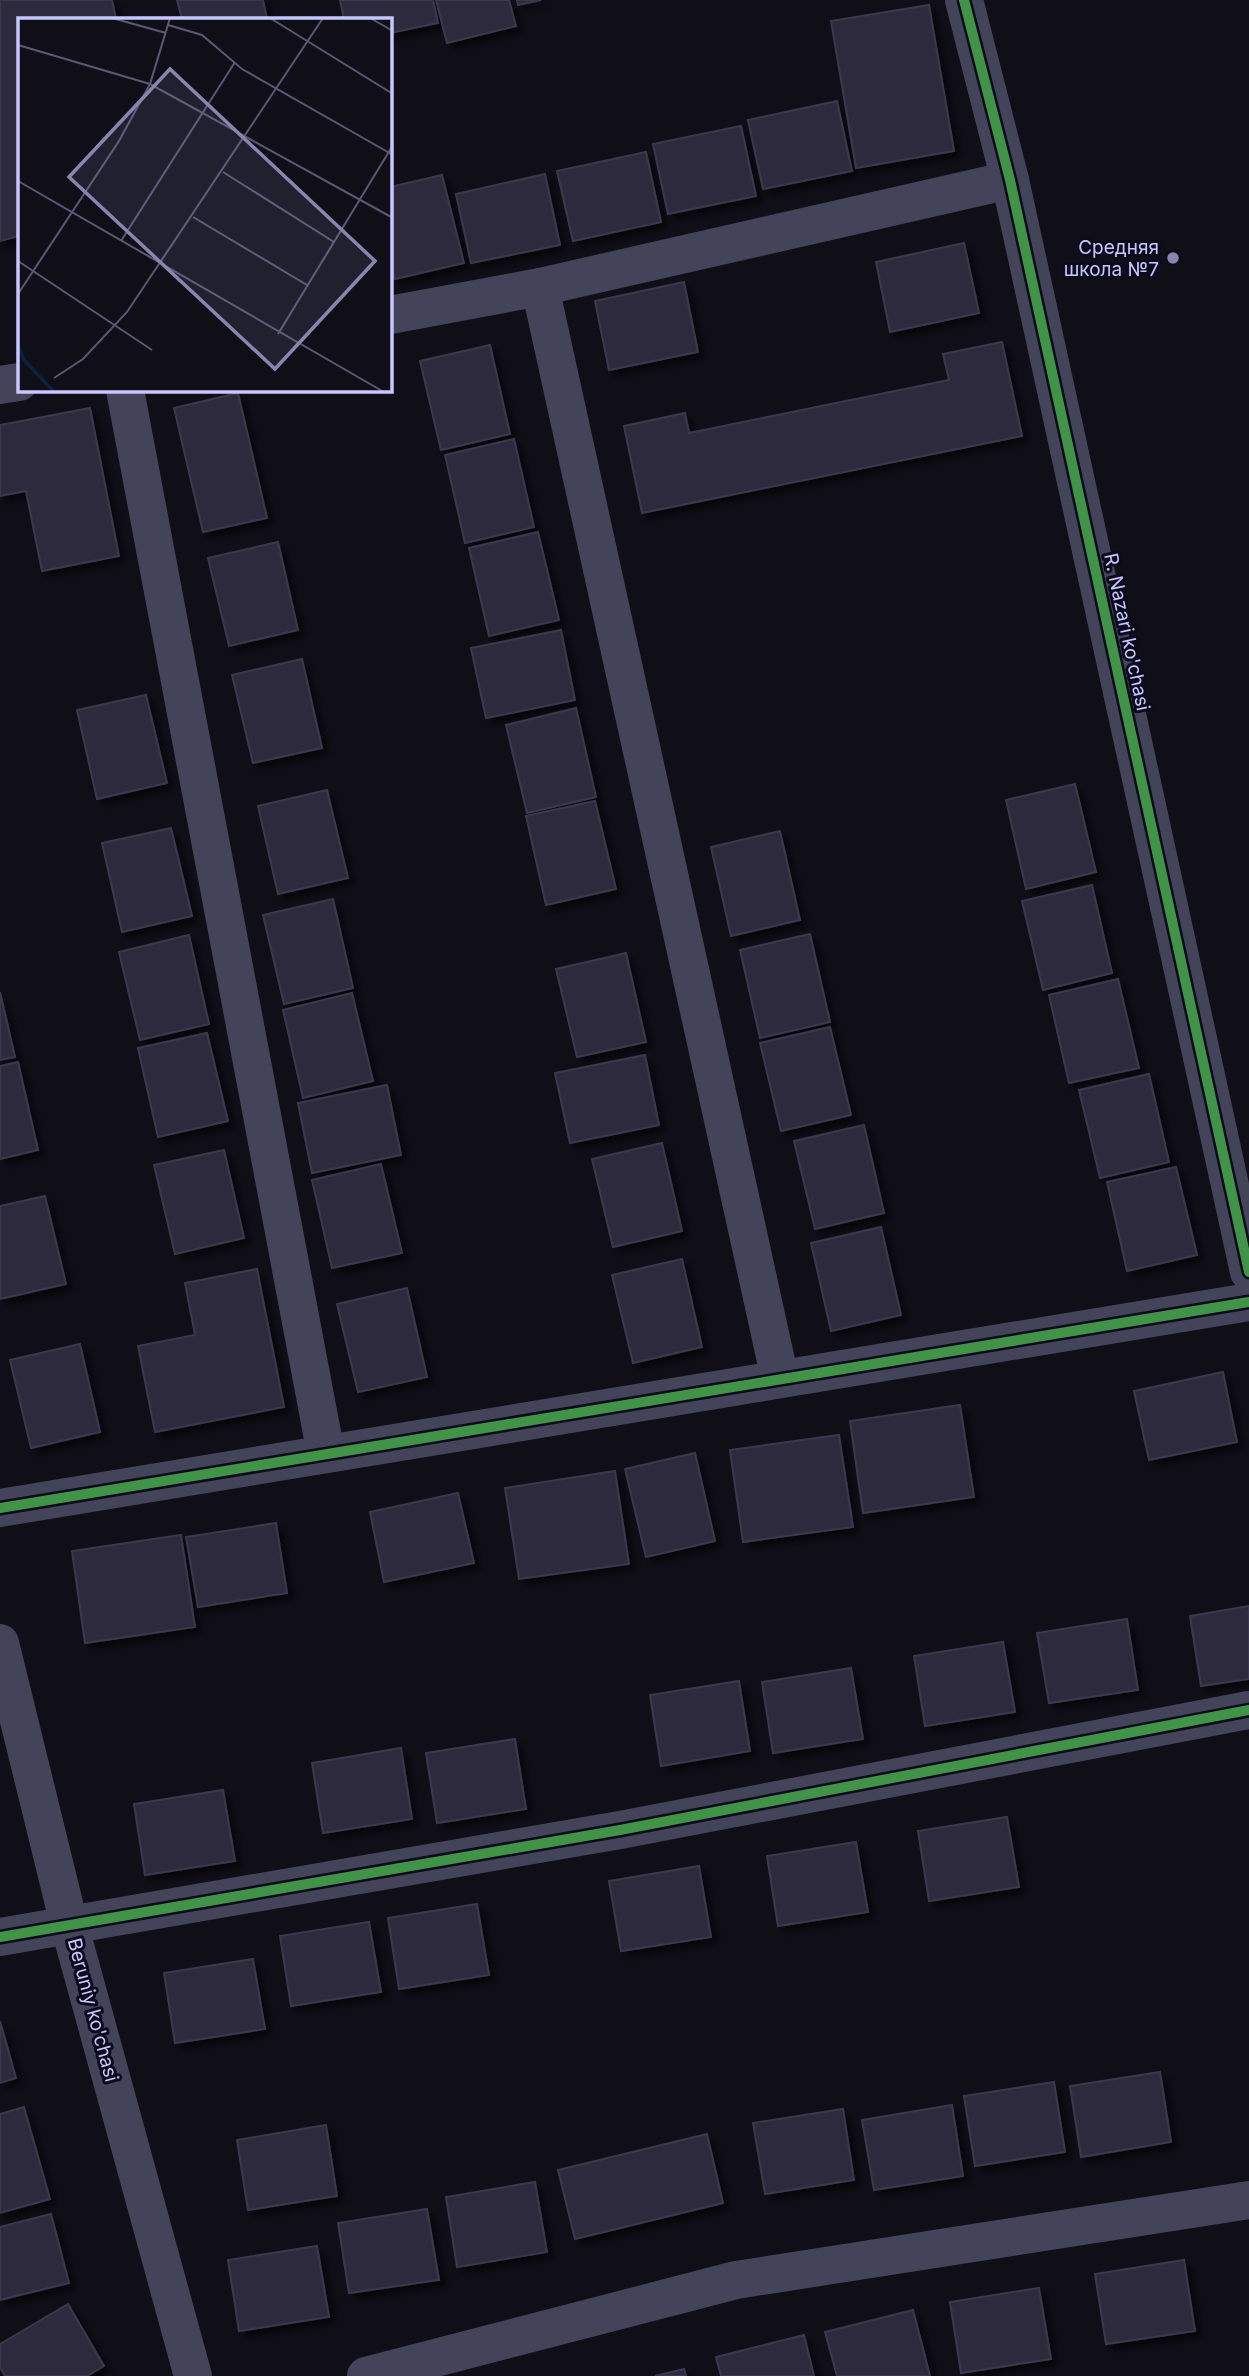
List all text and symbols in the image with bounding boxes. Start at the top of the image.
inset map [18,18,392,392]
place label: Средняя школа №7 [1064,236,1159,281]
marker: Средняя школа №7 [1165,250,1181,266]
street label: R. Nazari ko'chasi [1099,551,1155,713]
street label: Beruniy ko'chasi [63,1936,123,2084]

